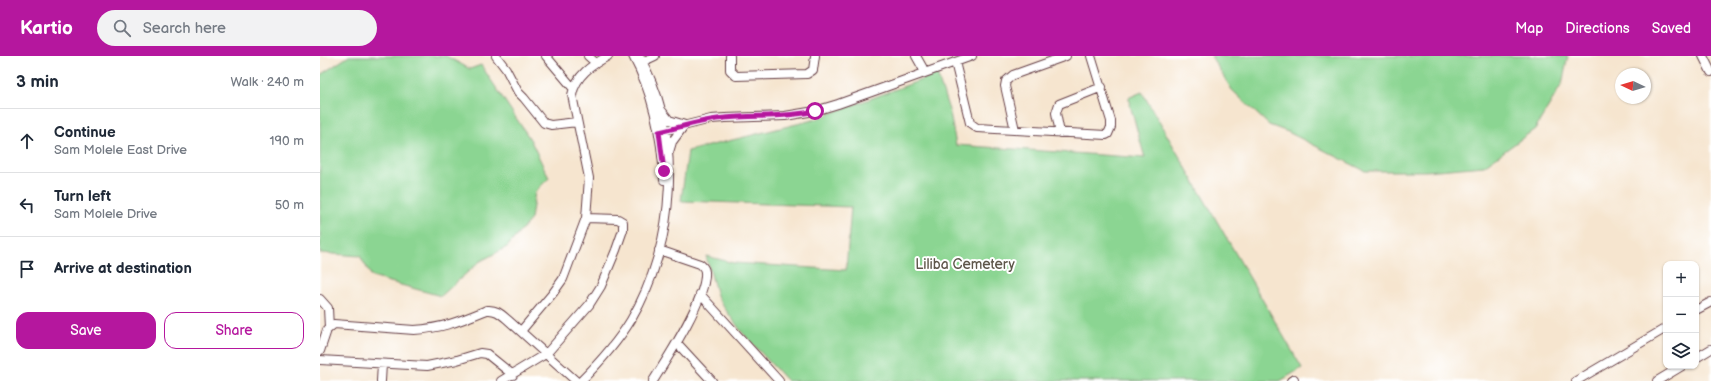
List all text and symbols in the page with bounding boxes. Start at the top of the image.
search box [97,10,377,46]
text: Kartio [20,17,73,40]
icon: search [111,17,133,39]
text: Search here [143,19,226,38]
text: Map [1515,20,1543,37]
text: Directions [1565,20,1630,37]
text: Saved [1652,20,1691,37]
north arrow [1615,68,1651,104]
text: 3 min [16,72,59,92]
text: Walk · 240 m [230,74,304,90]
route start [806,102,824,120]
text: Continue [54,123,116,142]
icon: ahead [16,130,38,152]
text: 190 m [270,133,304,149]
text: Sam Molele East Drive [54,142,187,158]
route end [655,162,673,180]
text: Turn left [54,187,111,206]
icon: left [16,194,38,216]
text: 50 m [275,197,304,213]
text: Sam Molele Drive [54,206,157,222]
park label: Liliba Cemetery [915,256,1016,273]
icon: arrive [16,258,38,280]
text: Arrive at destination [54,259,192,278]
map controls [1663,261,1699,369]
button: + [1663,261,1699,297]
button: − [1663,297,1699,333]
button: Save [16,312,156,349]
button: Share [164,312,304,349]
button: layers [1663,333,1699,369]

